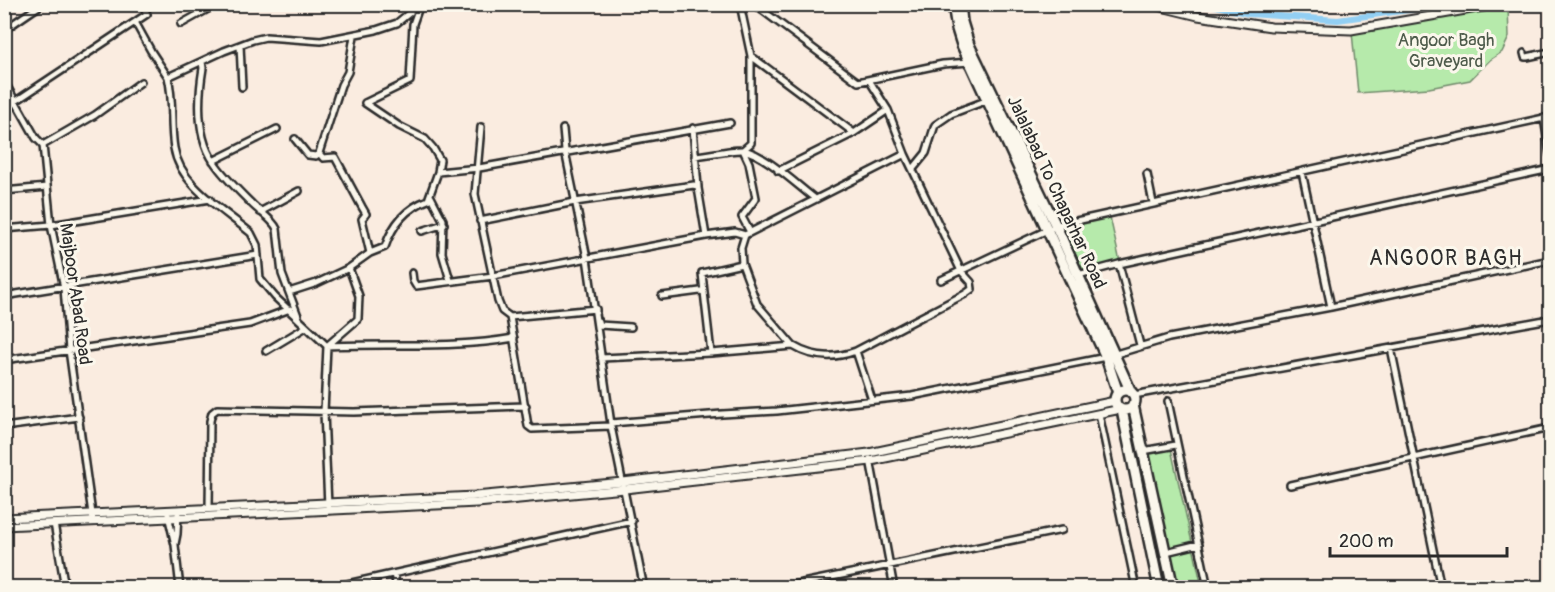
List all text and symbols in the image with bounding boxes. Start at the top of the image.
park label: Angoor Bagh Graveyard [1398,29,1494,73]
street label: Jalalabad To Chaparhar Road [1002,92,1111,293]
street label: Majboor Abad Road [54,222,97,366]
district label: ANGOOR BAGH [1369,245,1523,272]
scale bar [1330,520,1507,558]
text: 200 m [1339,530,1394,553]

